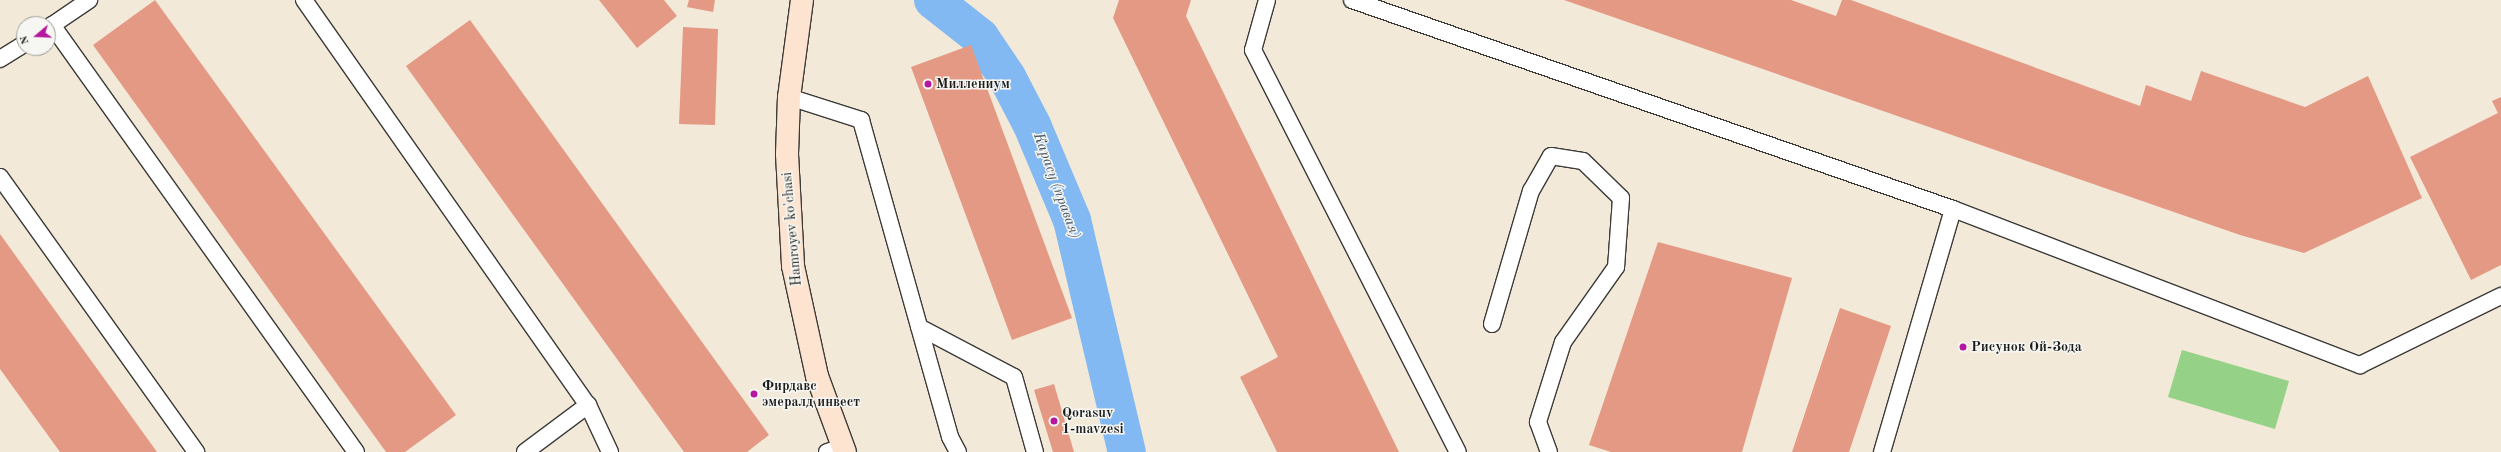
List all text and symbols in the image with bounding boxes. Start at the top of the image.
north arrow [16,16,56,56]
text: N [19,34,32,46]
place label: Миллениум [936,76,1010,92]
marker: Миллениум [923,79,933,89]
water label: Карасу (правая) [1028,131,1084,241]
street label: Hamroyev ko'chasi [779,171,805,287]
place label: Рисунок Ой-Зода [1971,339,2082,355]
marker: Рисунок Ой-Зода [1958,342,1968,352]
place label: Фирдавс эмералд инвест [762,378,860,410]
marker: Фирдавс эмералд инвест [749,389,759,399]
place label: Qorasuv 1-mavzesi [1062,405,1124,438]
marker: Qorasuv 1-mavzesi [1049,416,1059,426]

